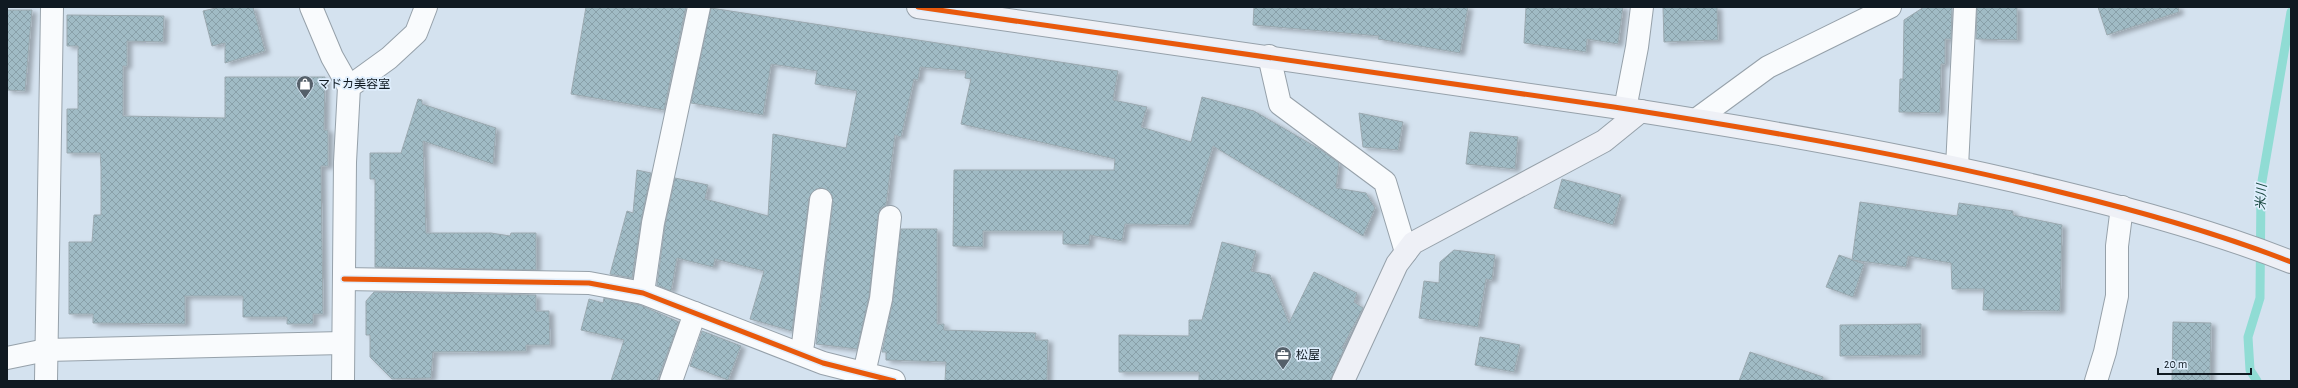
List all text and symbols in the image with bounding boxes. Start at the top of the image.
shop icon: マドカ美容室 [295,74,315,99]
place label: マドカ美容室 [318,77,390,90]
water label: 米川 [2254,182,2269,210]
office icon: 松屋 [1273,345,1293,370]
place label: 松屋 [1296,349,1320,361]
scale bar [2158,350,2251,376]
text: 20 m [2164,358,2187,370]

